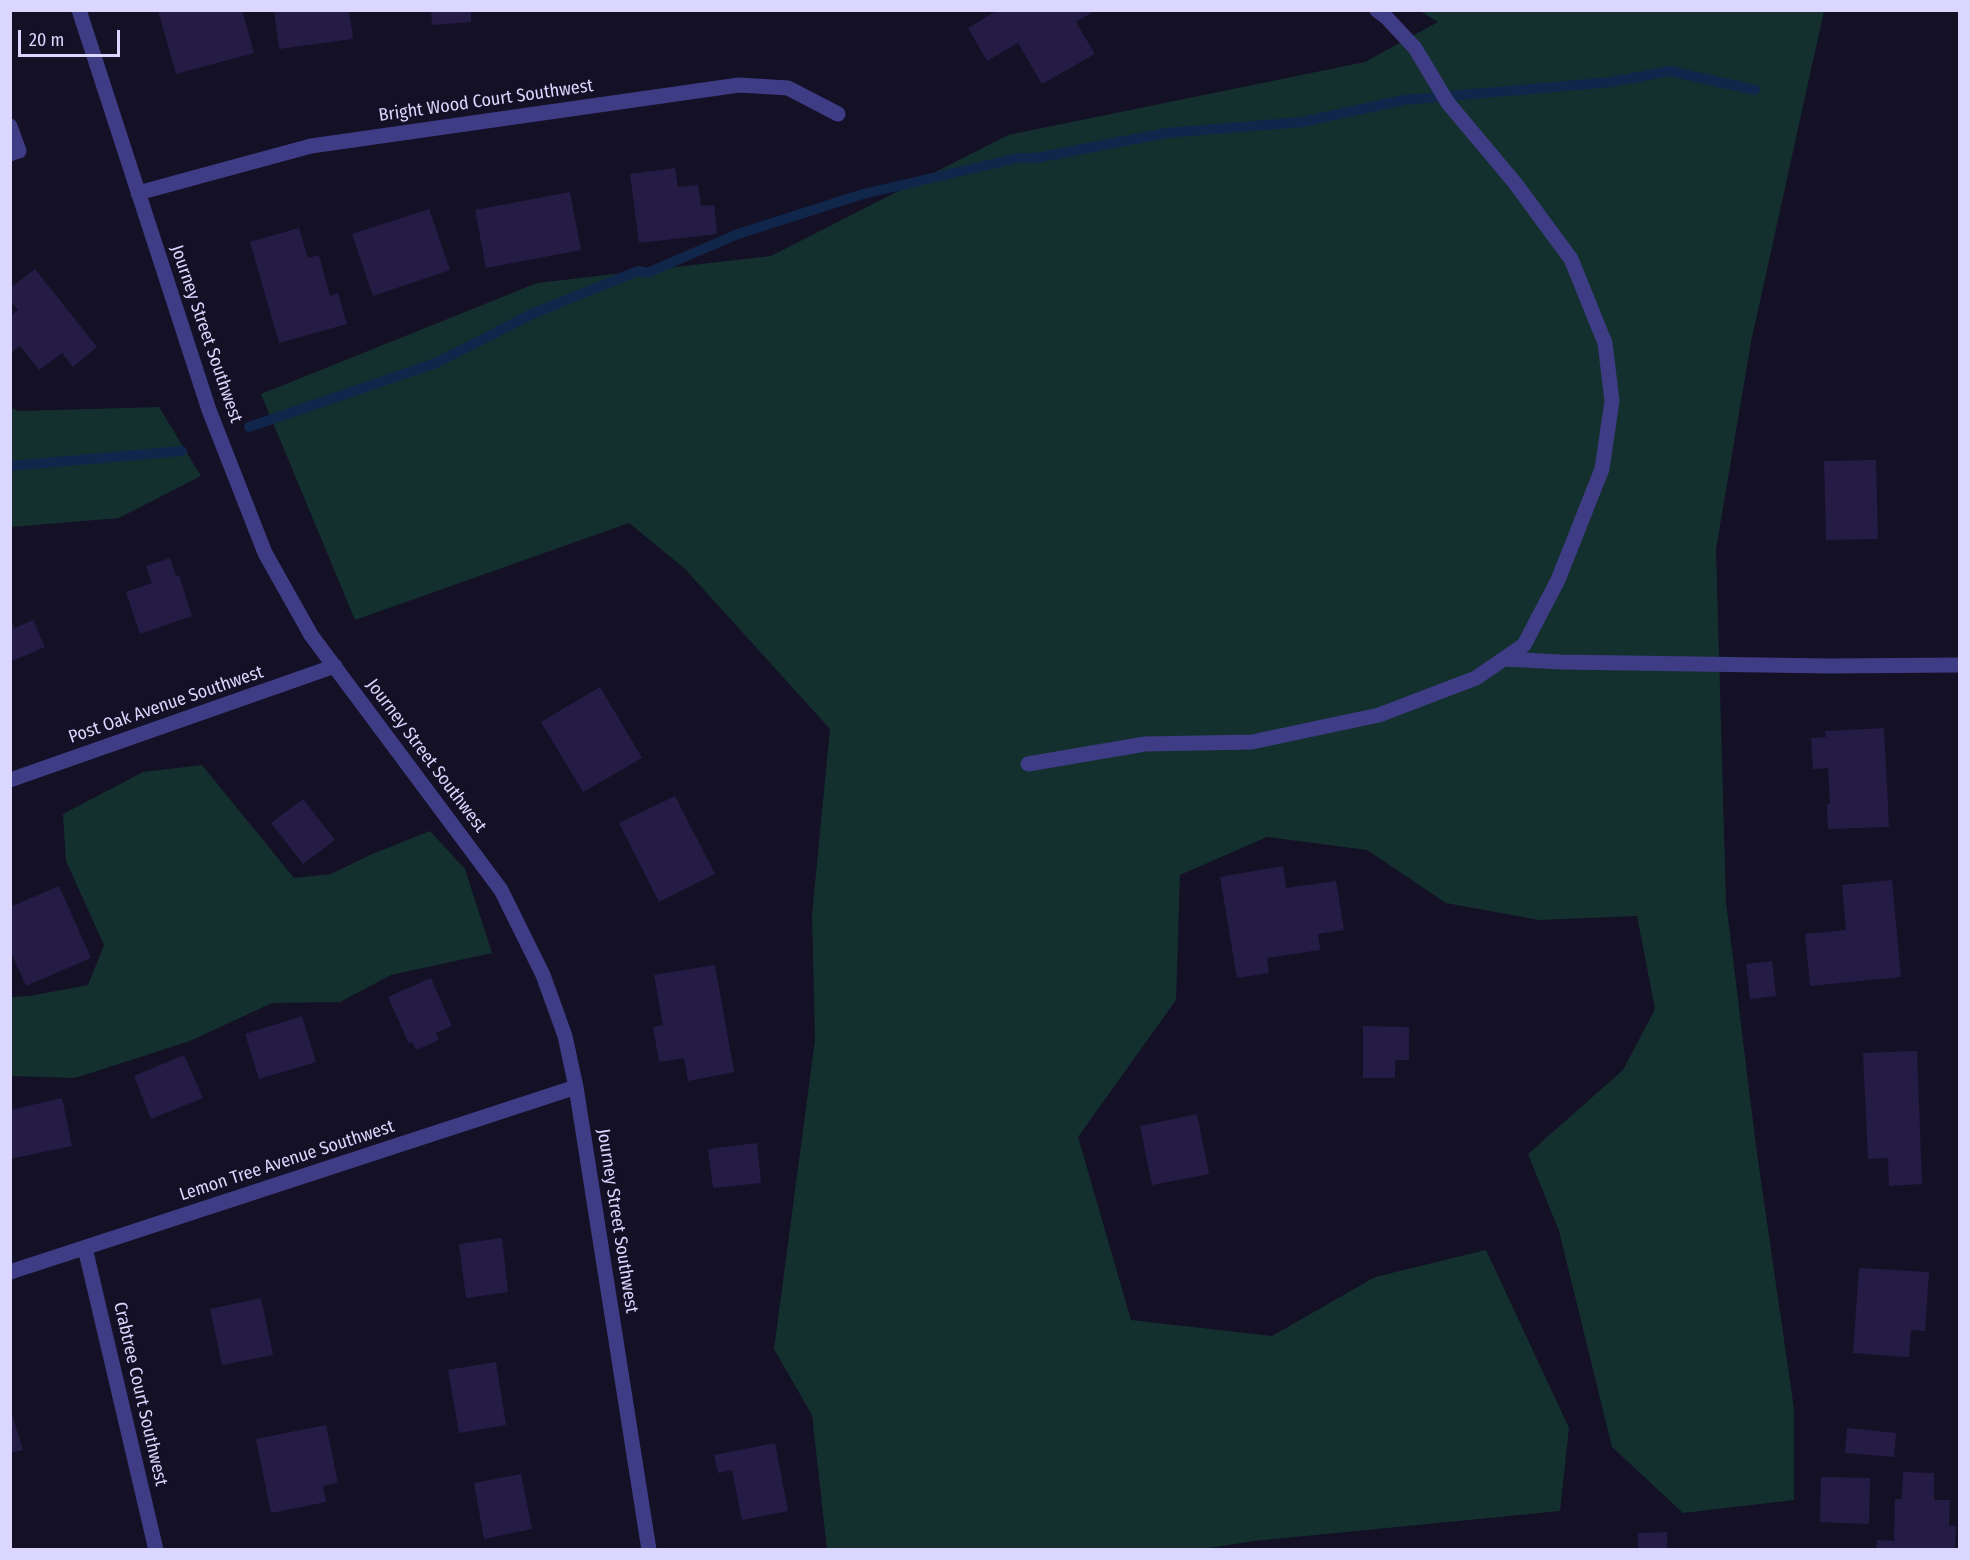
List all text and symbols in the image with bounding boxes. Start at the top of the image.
scale bar [21,18,123,56]
text: 20 m [29,29,64,51]
street label: Bright Wood Court Southwest [377,75,595,127]
street label: Journey Street Southwest [165,242,247,426]
street label: Post Oak Avenue Southwest [66,662,266,748]
street label: Journey Street Southwest [361,675,491,837]
street label: Lemon Tree Avenue Southwest [177,1116,397,1206]
street label: Journey Street Southwest [592,1127,642,1315]
street label: Crabtree Court Southwest [108,1300,172,1488]

